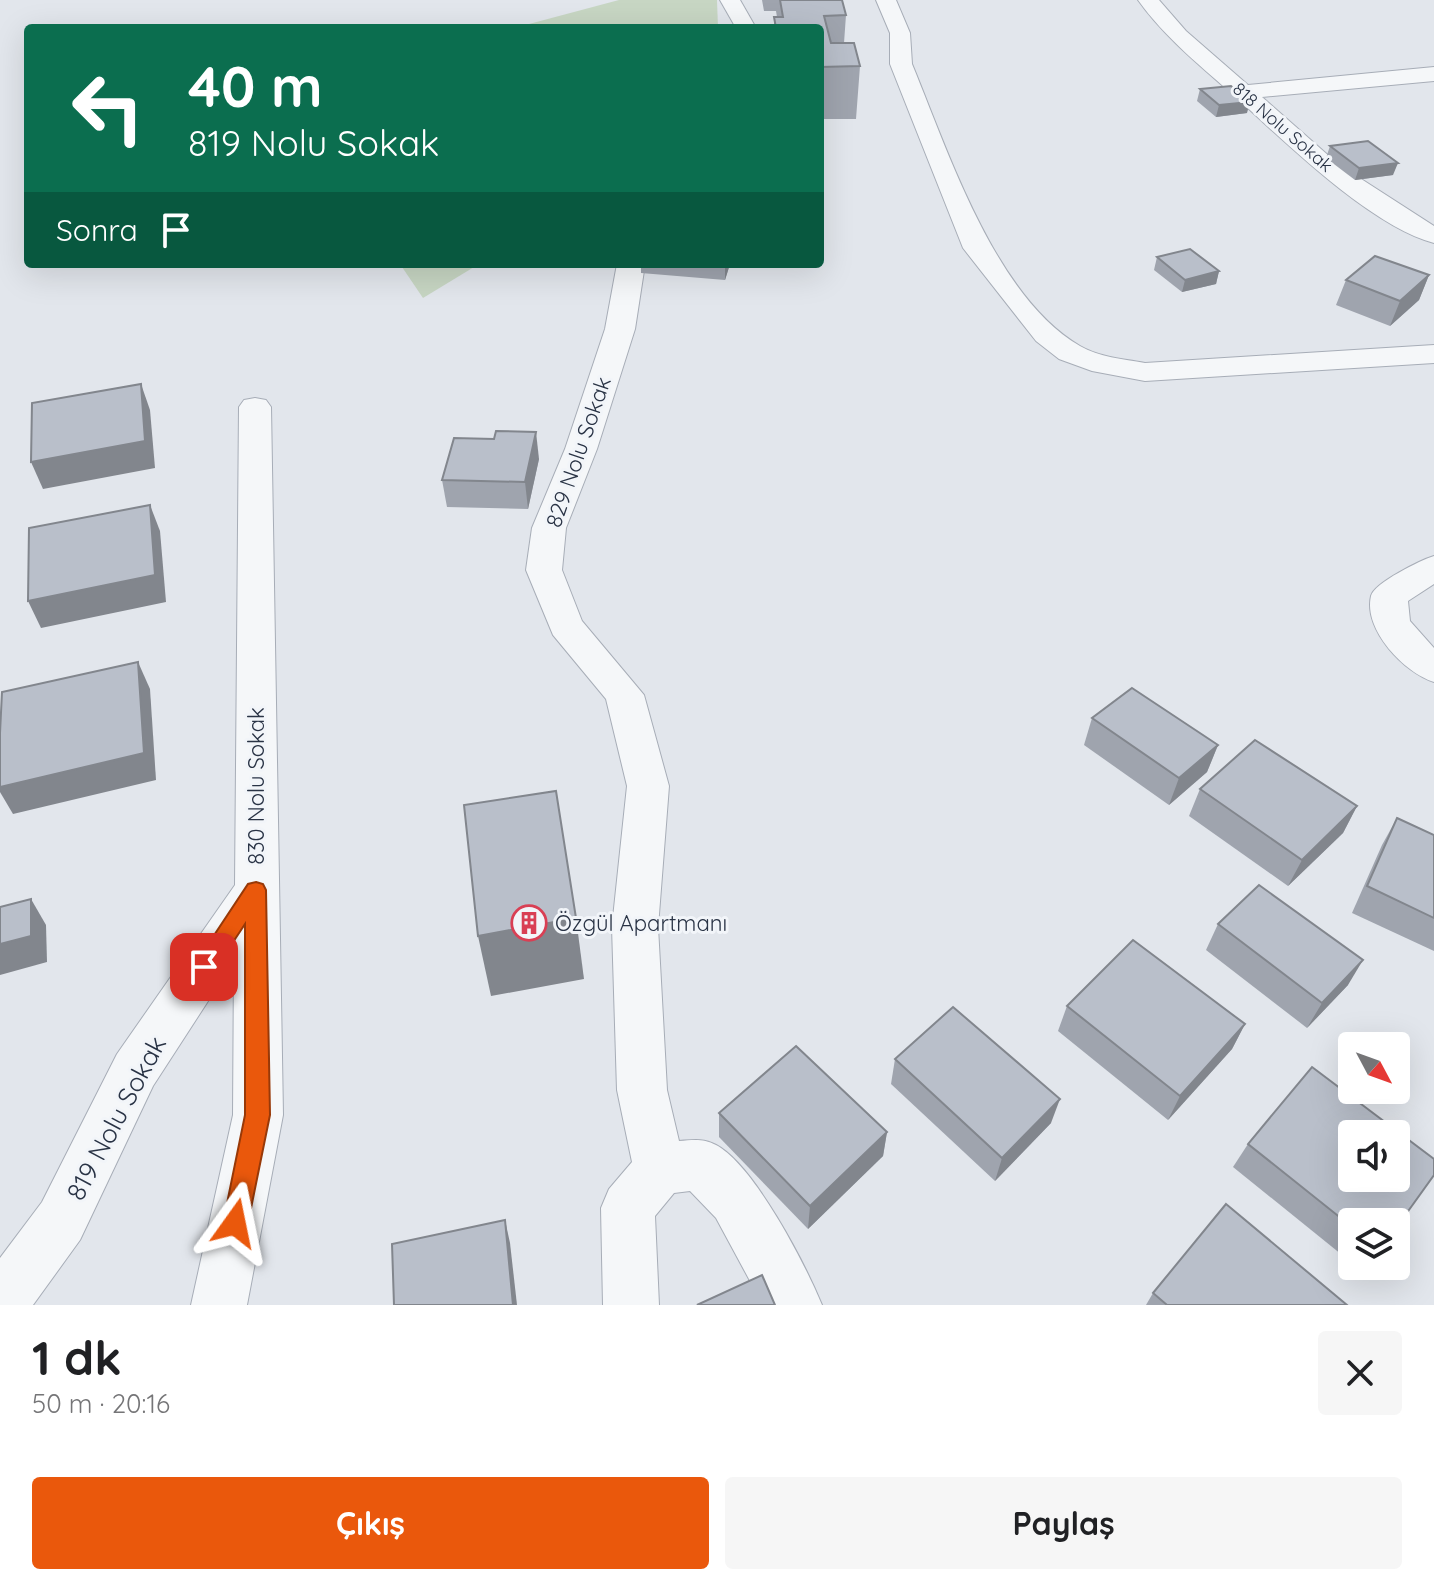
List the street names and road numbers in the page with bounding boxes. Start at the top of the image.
street label: 818 Nolu Sokak [1228,77,1338,177]
street label: 829 Nolu Sokak [539,373,617,531]
street label: 830 Nolu Sokak [242,707,270,865]
street label: 819 Nolu Sokak [59,1030,173,1206]

